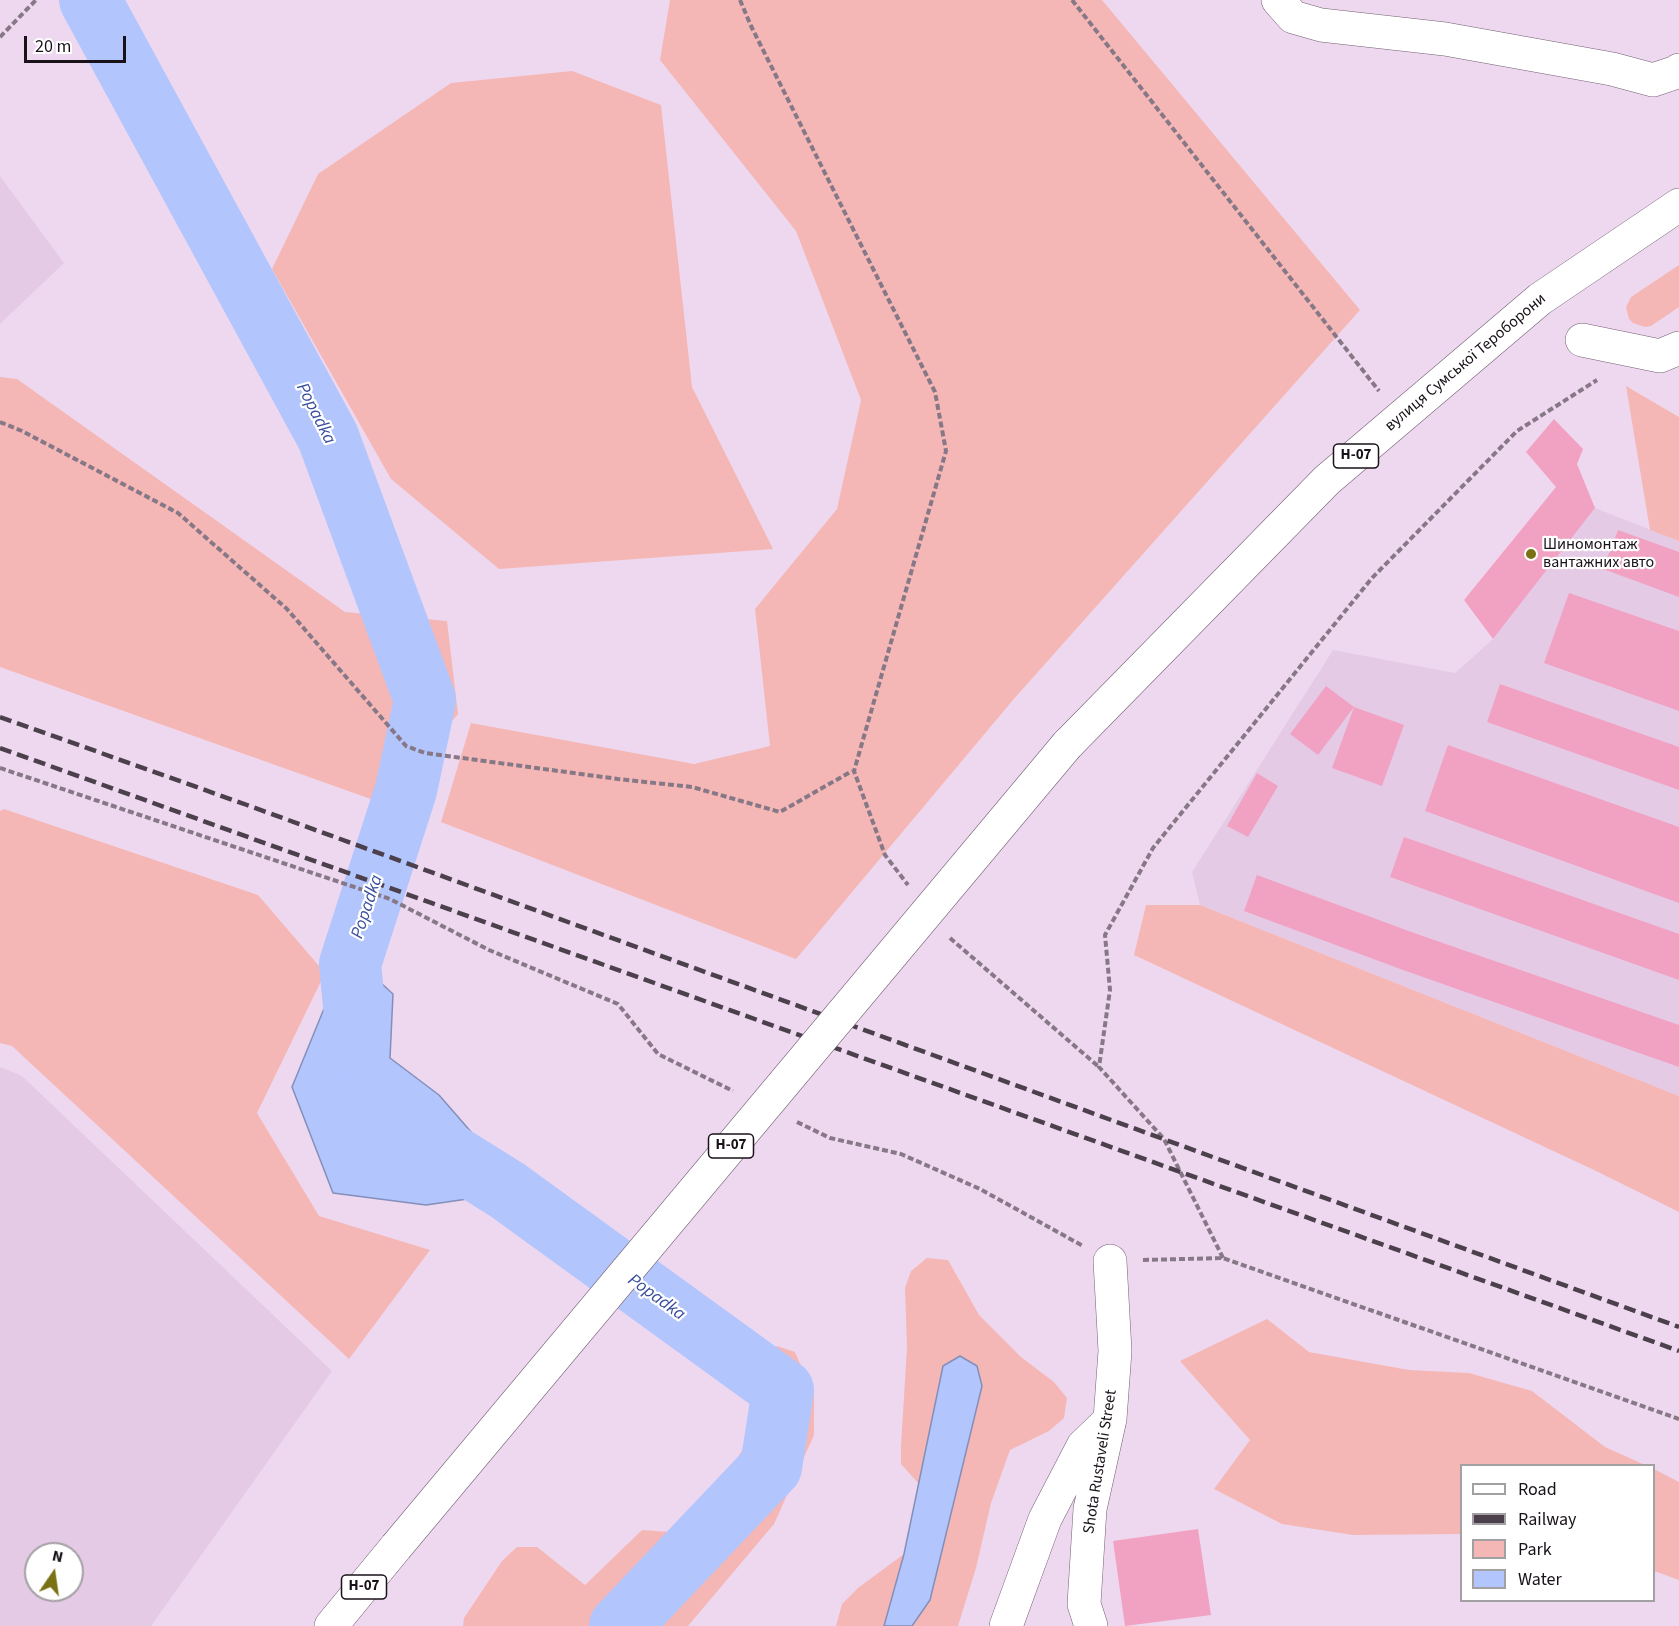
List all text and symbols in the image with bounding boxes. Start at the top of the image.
scale bar [27,24,129,62]
text: 20 m [35,34,71,59]
street label: вулиця Сумської Тероборони [1382,290,1550,436]
water label: Popadka [290,380,340,448]
road number: Н-07 [1334,444,1378,468]
place label: Шиномонтаж вантажних авто [1543,535,1654,573]
marker: Шиномонтаж вантажних авто [1524,547,1538,561]
water label: Popadka [348,872,388,942]
road number: Н-07 [708,1134,754,1158]
water label: Popadka [623,1270,689,1326]
street label: Shota Rustaveli Street [1080,1388,1122,1536]
legend [1460,1464,1655,1602]
text: Road [1518,1477,1557,1502]
text: Railway [1518,1507,1577,1532]
text: Park [1518,1537,1552,1562]
north arrow [24,1542,84,1602]
text: N [50,1544,65,1568]
text: Water [1518,1567,1562,1592]
road number: Н-07 [342,1575,386,1599]

